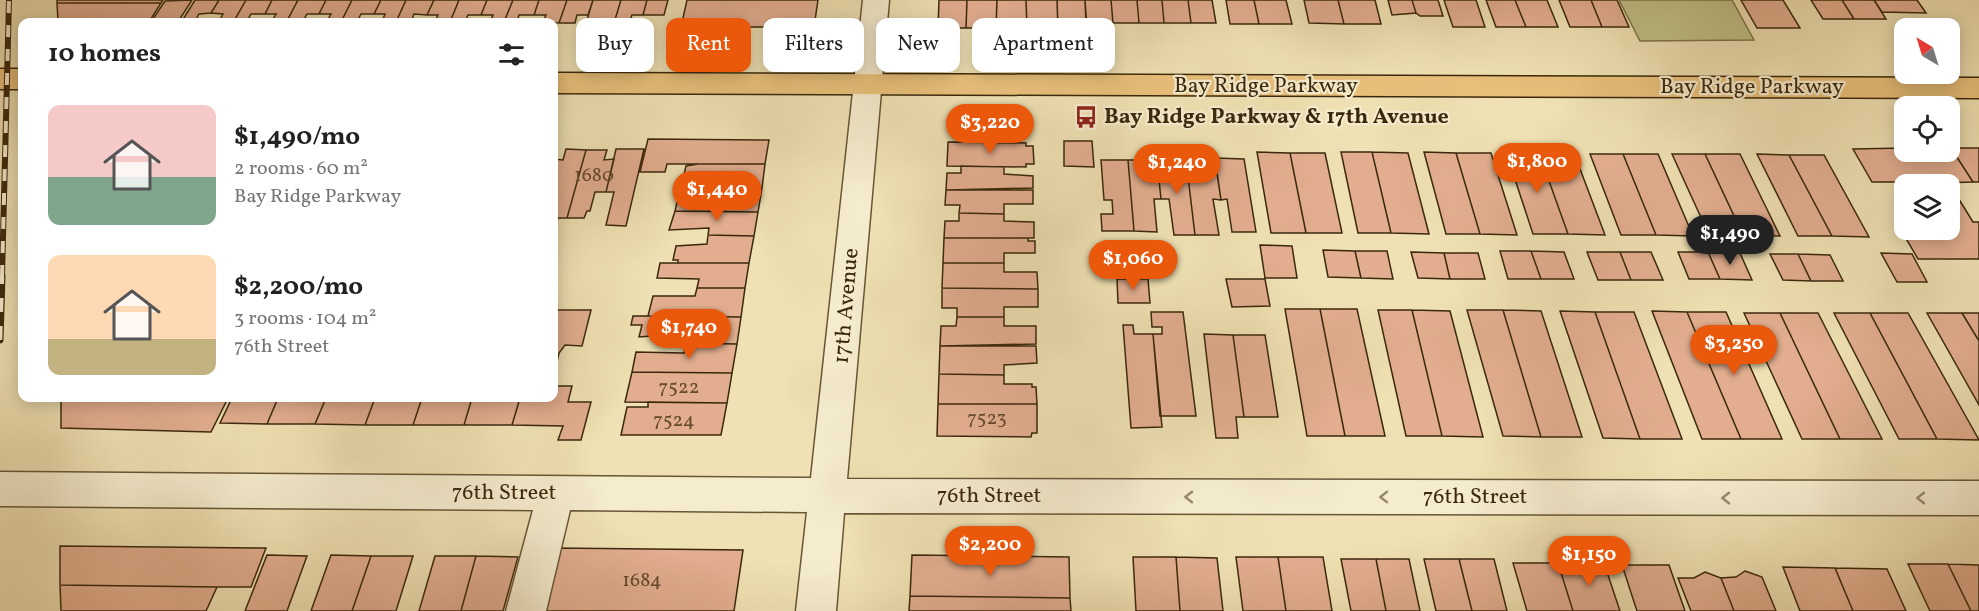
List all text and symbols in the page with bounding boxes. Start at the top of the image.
chip: Buy [576,18,654,72]
chip: Rent [666,18,751,72]
chip: Filters [763,18,864,72]
chip: New [876,18,960,72]
chip: Apartment [972,18,1115,72]
north arrow [1894,18,1960,84]
map controls [1894,18,1960,240]
text: 10 homes [48,36,161,72]
icon: filters [495,38,528,71]
street label: Bay Ridge Parkway [1174,71,1358,102]
street label: Bay Ridge Parkway [1660,72,1844,103]
button: locate [1894,96,1960,162]
place label: Bay Ridge Parkway & 17th Avenue [1104,102,1449,133]
pin: $3,220 [941,104,1039,155]
bus stop icon: Bay Ridge Parkway & 17th Avenue [1073,104,1099,130]
text: $3,220 [960,109,1020,137]
text: $1,490/mo [234,119,360,155]
icon: home [96,129,168,201]
pin: $1,800 [1488,143,1586,194]
pin: $1,240 [1128,144,1226,195]
text: $1,800 [1507,148,1567,176]
text: $1,240 [1147,149,1207,177]
text: 2 rooms · 60 m² [234,155,368,183]
house number: 1680 [574,162,614,190]
pin: $1,440 [668,171,766,222]
button: layers [1894,174,1960,240]
text: $1,440 [686,176,748,204]
text: Bay Ridge Parkway [234,183,401,211]
pin: $1,490 [1681,215,1779,266]
text: $1,490 [1700,220,1760,248]
pin: $1,060 [1084,240,1182,291]
text: $1,060 [1103,245,1163,273]
street label: 17th Avenue [826,247,868,365]
text: $2,200/mo [234,269,363,305]
icon: home [96,279,168,351]
text: 3 rooms · 104 m² [234,305,376,333]
pin: $1,740 [640,309,738,360]
text: $1,740 [661,314,717,342]
pin: $3,250 [1685,325,1783,376]
text: $3,250 [1704,330,1764,358]
text: 76th Street [234,333,329,361]
house number: 7522 [659,374,699,402]
house number: 7523 [967,405,1007,433]
house number: 7524 [653,407,695,435]
street label: 76th Street [452,478,557,509]
street label: 76th Street [937,481,1042,512]
street label: 76th Street [1423,482,1528,513]
one-way arrow [1184,491,1193,503]
one-way arrow [1379,491,1388,503]
one-way arrow [1721,492,1730,504]
one-way arrow [1916,492,1925,504]
pin: $2,200 [941,526,1039,577]
text: $2,200 [959,531,1021,559]
pin: $1,150 [1540,536,1638,587]
text: $1,150 [1562,541,1616,569]
house number: 1684 [622,567,662,595]

